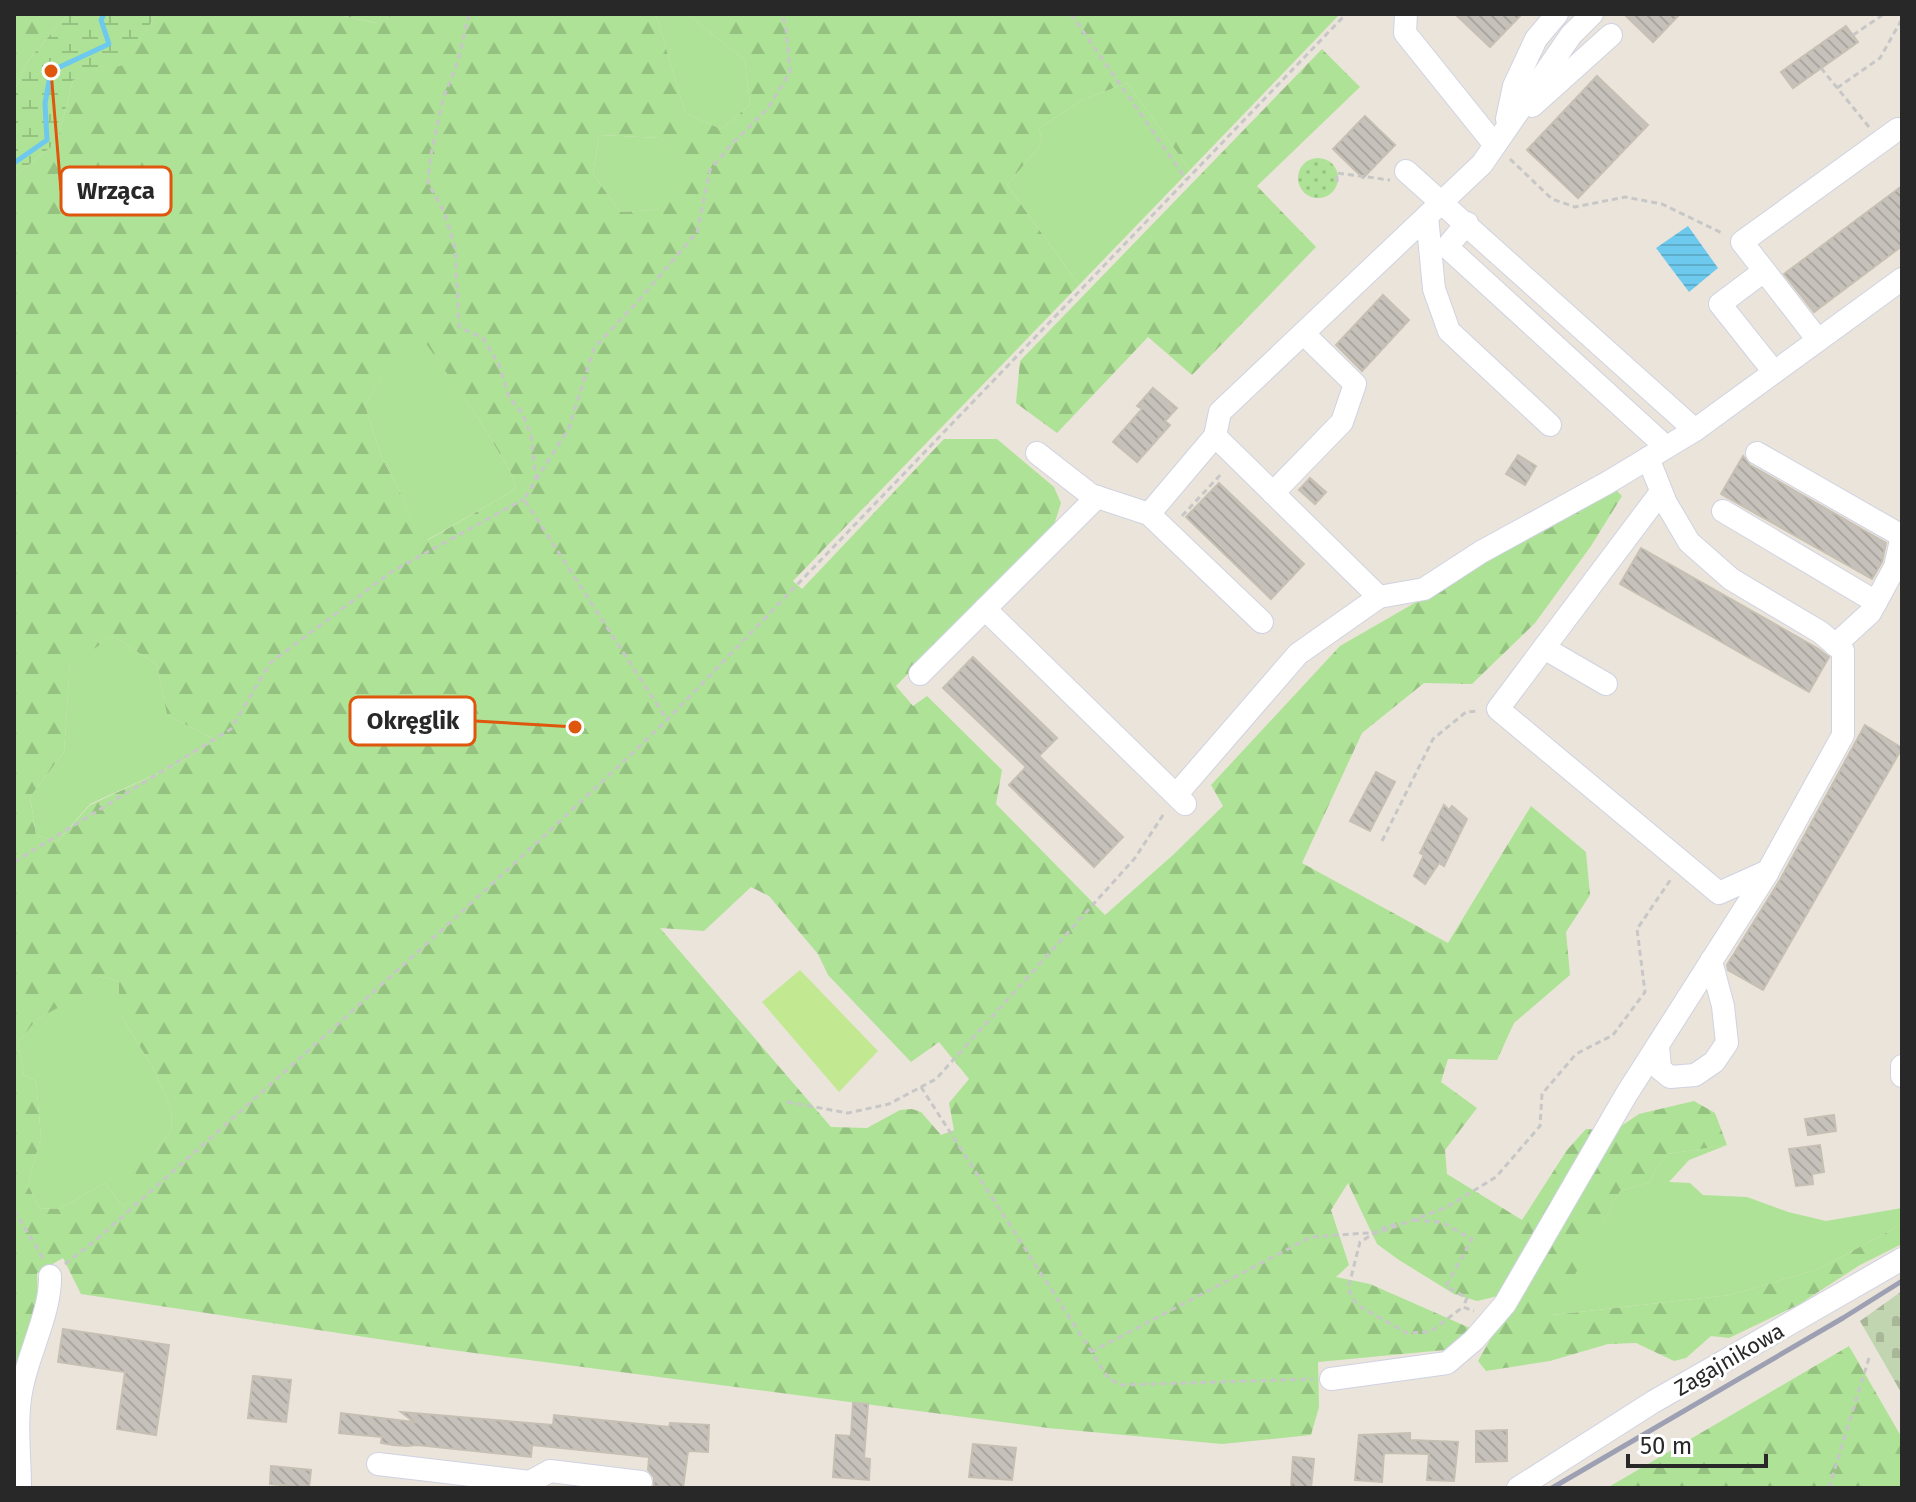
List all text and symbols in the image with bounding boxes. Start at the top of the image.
callout: Wrząca [61,167,171,215]
text: Wrząca [77,177,155,205]
callout: Okręglik [350,697,475,745]
text: Okręglik [367,707,460,735]
street label: Zagajnikowa [1670,1317,1789,1402]
scale bar [1628,1418,1766,1468]
text: 50 m [1640,1432,1692,1460]

